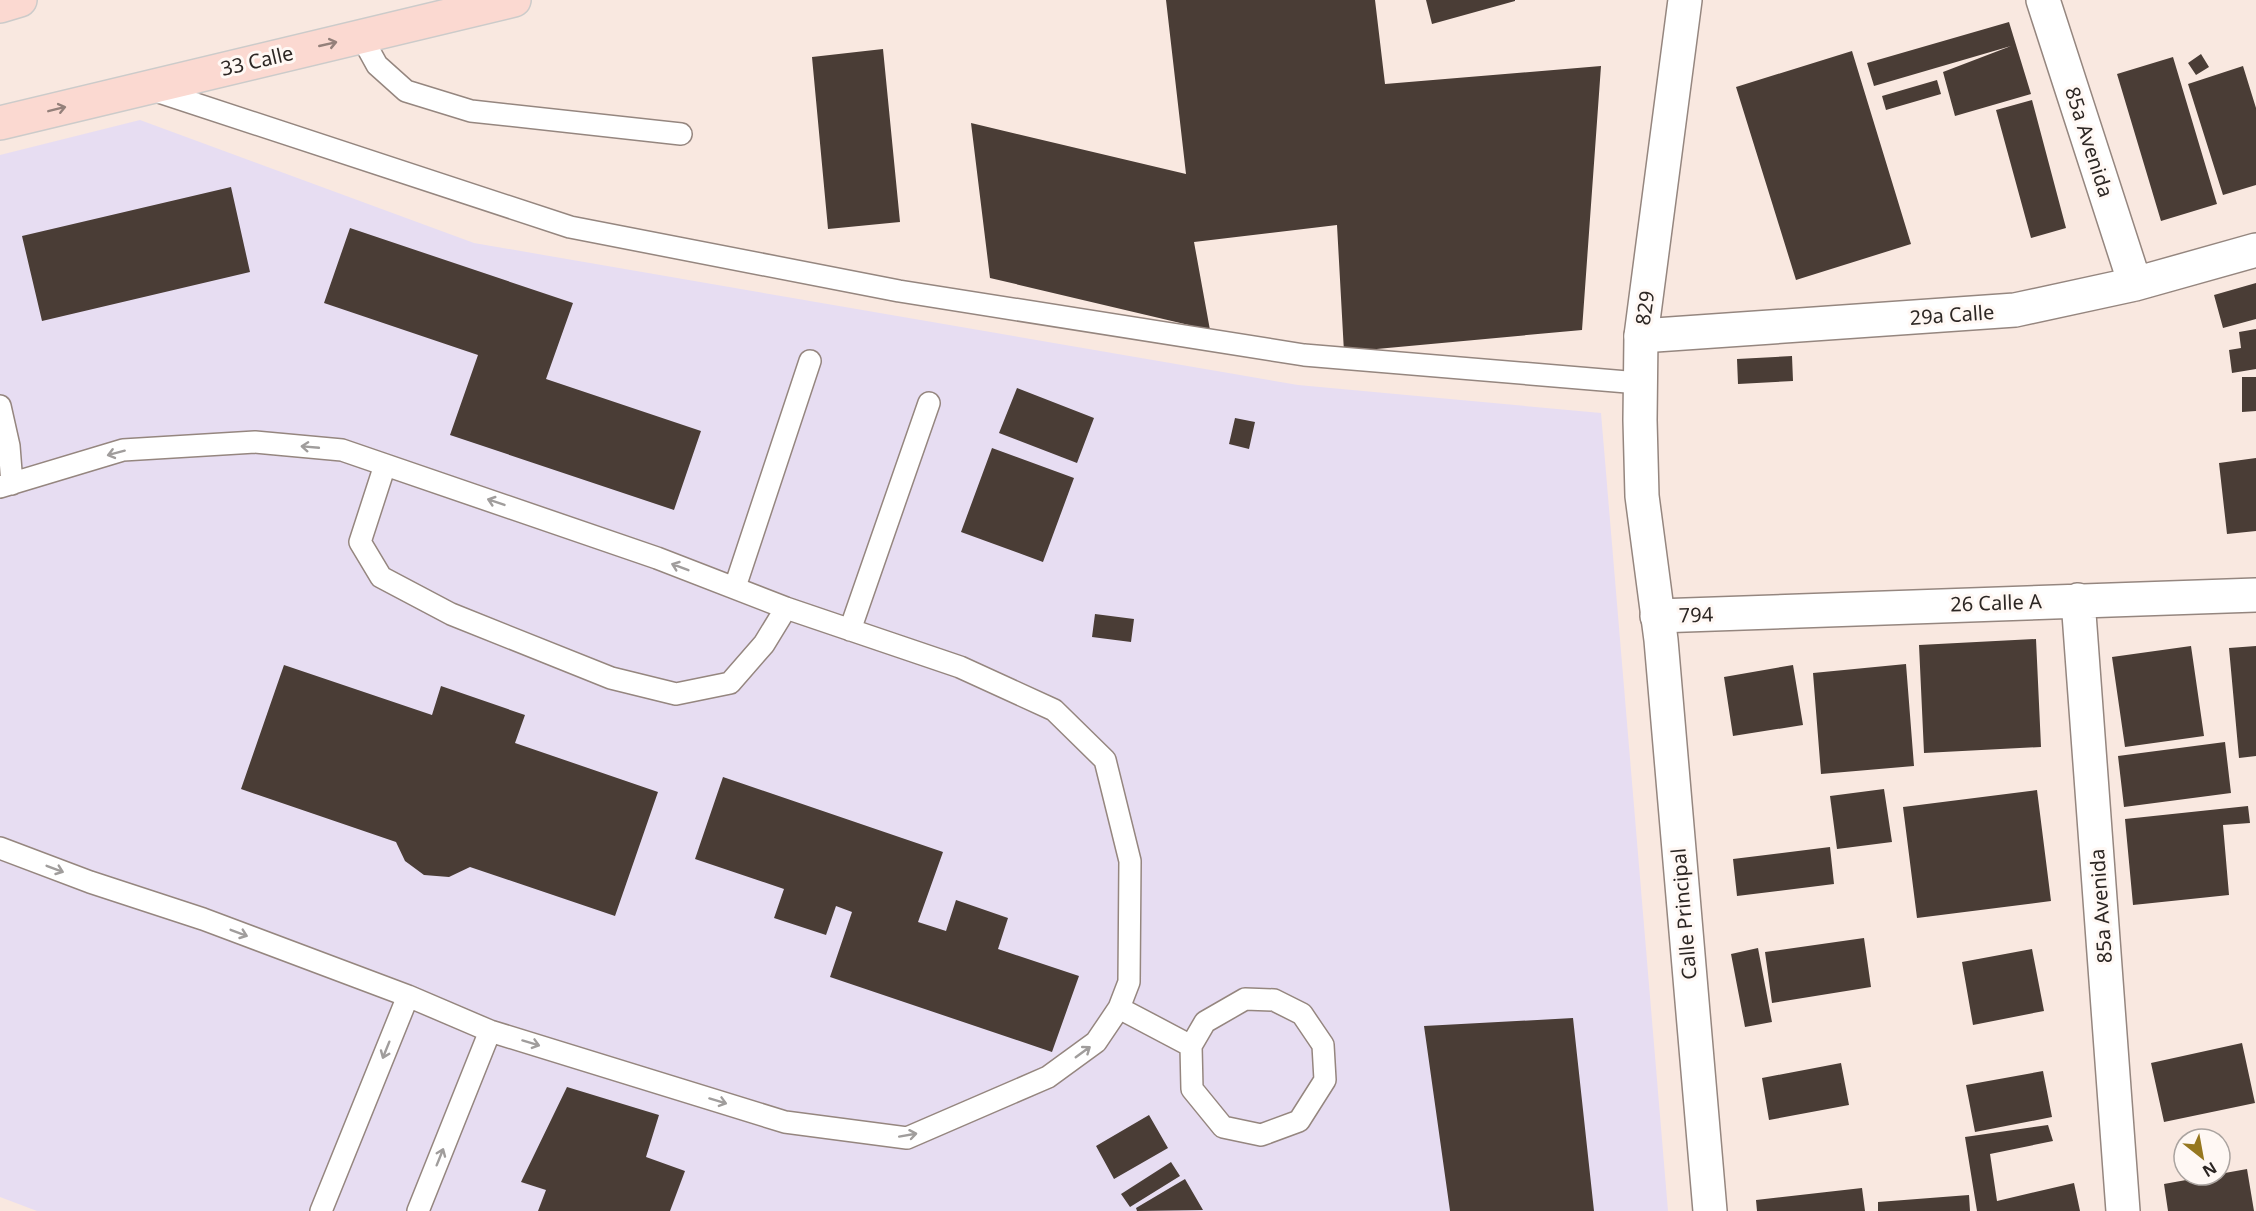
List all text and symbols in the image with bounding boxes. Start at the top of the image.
one-way arrow [318,38,337,50]
street label: 33 Calle [218,39,296,82]
street label: 85a Avenida [2059,83,2120,200]
one-way arrow [47,102,66,114]
street label: 829 [1629,289,1660,327]
street label: 29a Calle [1909,298,1995,331]
one-way arrow [300,441,320,452]
one-way arrow [106,447,125,459]
one-way arrow [487,496,506,507]
one-way arrow [671,560,690,571]
street label: 26 Calle A [1950,587,2042,618]
street label: 794 [1678,600,1714,629]
street label: Calle Principal [1664,847,1703,981]
street label: 85a Avenida [2083,848,2118,964]
one-way arrow [45,864,63,875]
one-way arrow [229,928,248,939]
one-way arrow [521,1038,540,1049]
one-way arrow [380,1041,391,1059]
one-way arrow [1074,1046,1090,1059]
one-way arrow [708,1096,727,1107]
north arrow [2172,1127,2232,1187]
one-way arrow [898,1129,917,1140]
one-way arrow [435,1148,446,1166]
text: N [2198,1157,2221,1183]

